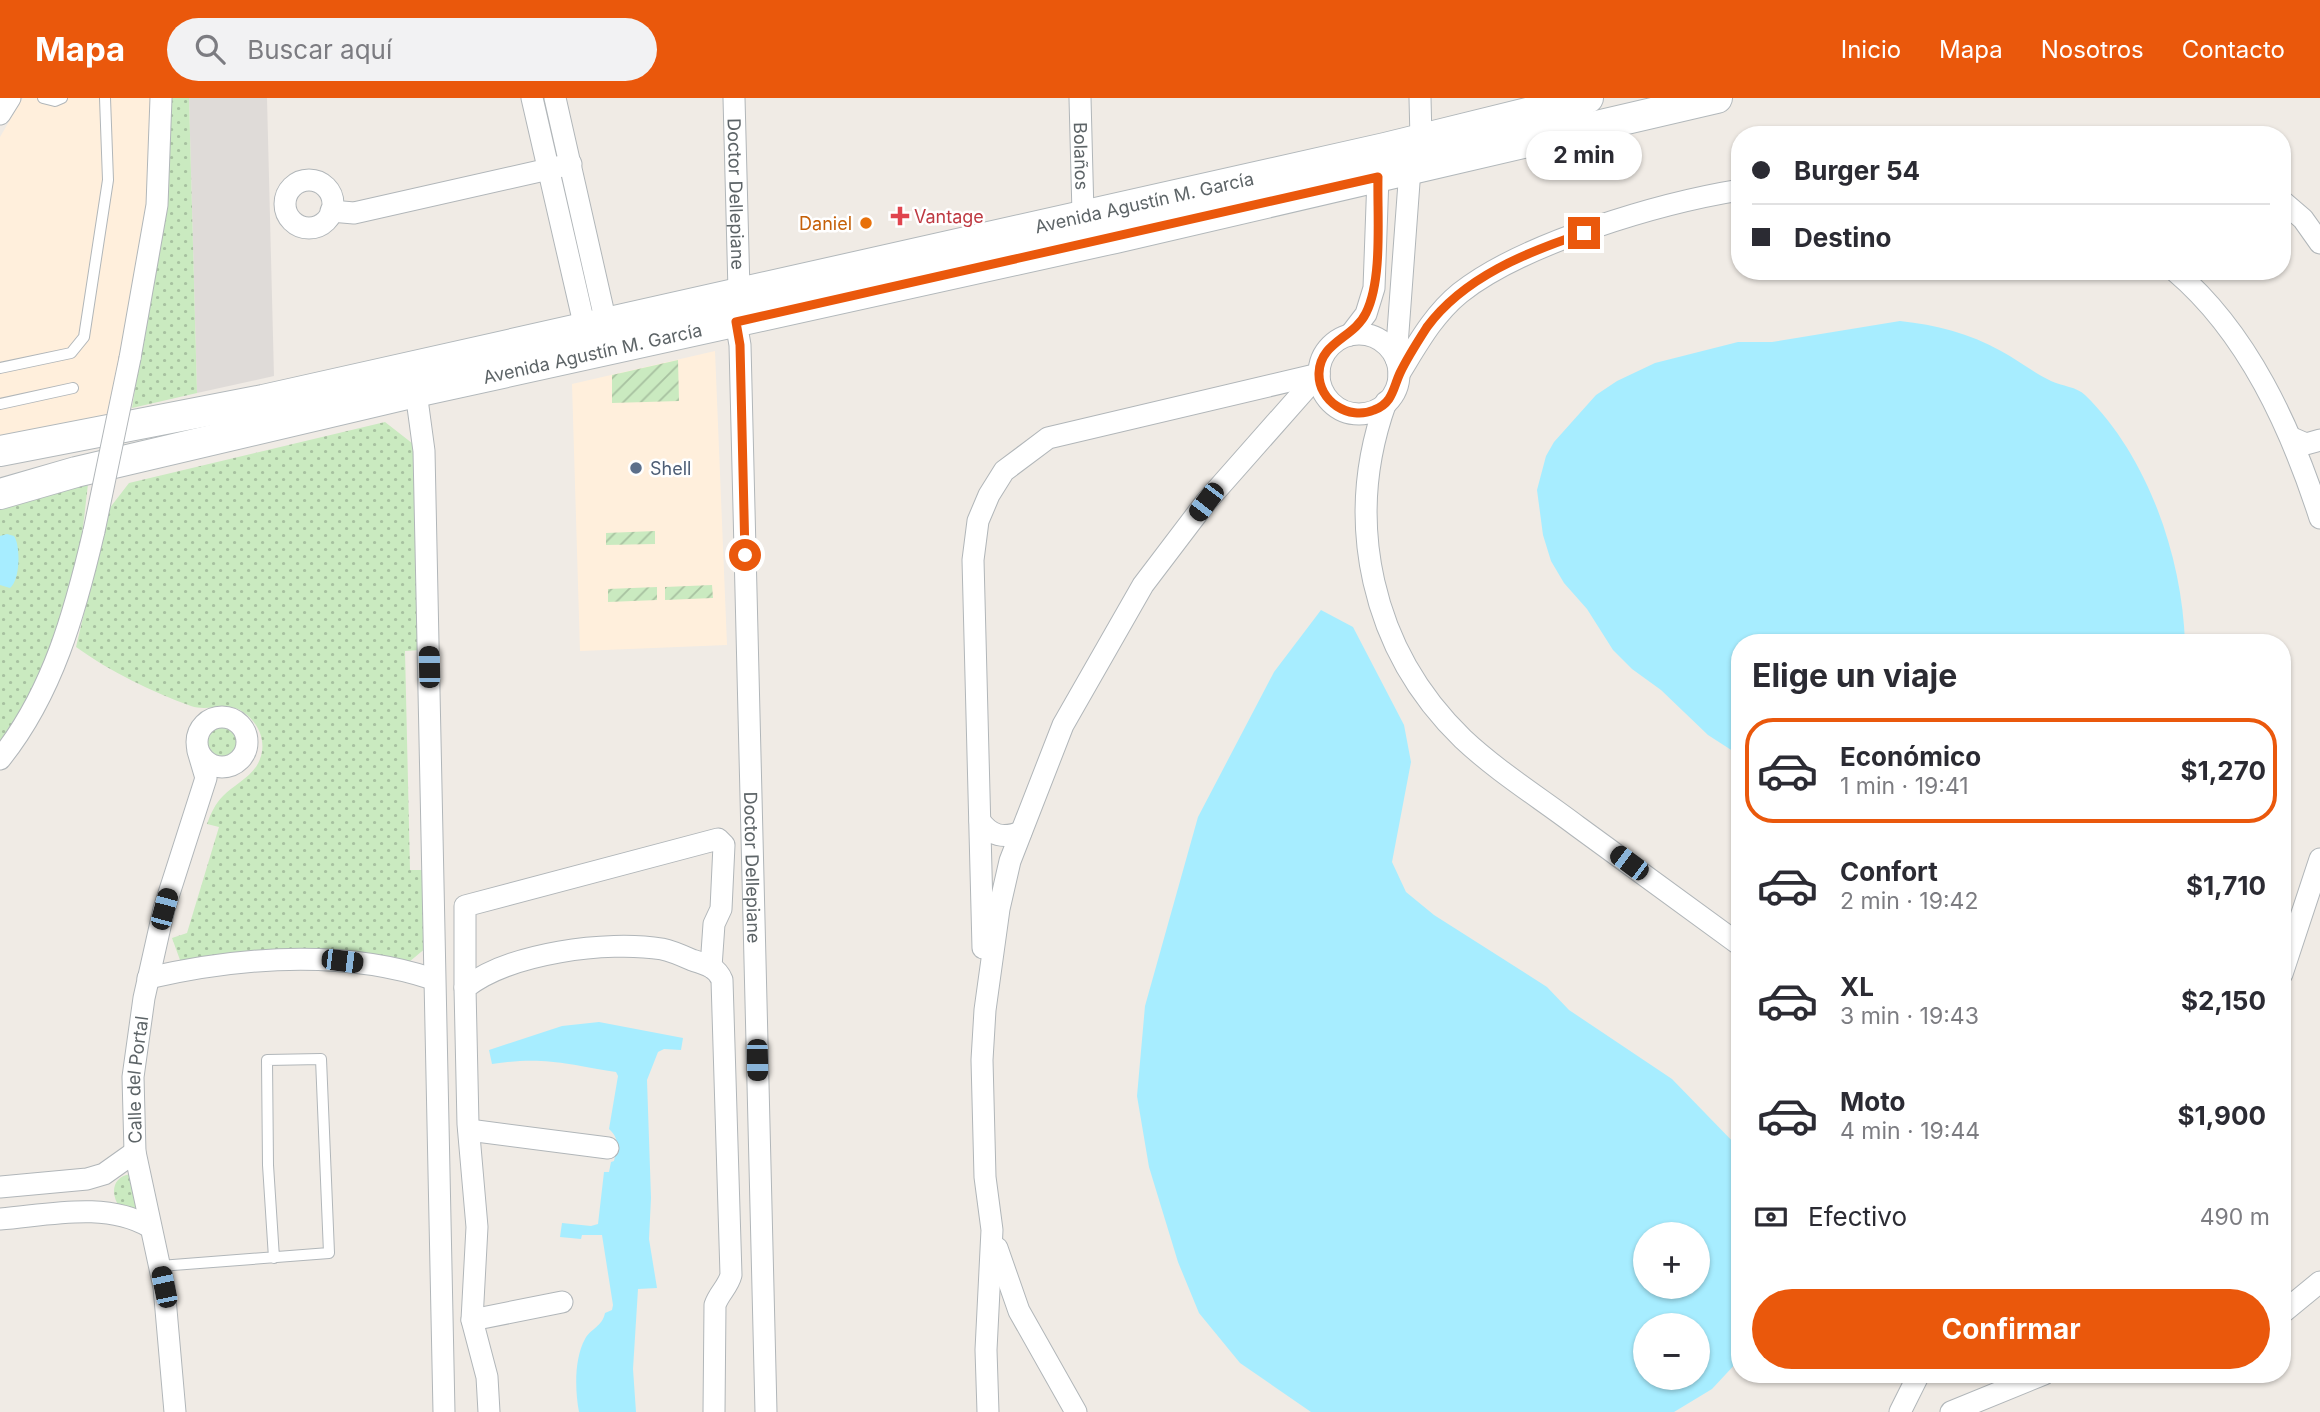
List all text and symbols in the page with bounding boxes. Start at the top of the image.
search box [167,18,657,81]
text: Mapa [35,29,125,69]
icon: search [191,30,229,68]
text: Buscar aquí [247,34,392,65]
text: Inicio [1841,35,1901,64]
text: Mapa [1939,35,2003,64]
text: Nosotros [2041,35,2144,64]
text: Contacto [2182,35,2285,64]
street label: Doctor Dellepiane [724,118,749,270]
street label: Bolaños [1070,122,1093,190]
callout: 2 min [1526,131,1642,180]
text: 2 min [1553,141,1615,169]
text: Burger 54 [1794,155,1920,186]
street label: Avenida Agustín M. García [1033,167,1256,237]
place label: Vantage [914,206,984,227]
marker: Vantage [892,208,908,224]
place label: Daniel [799,213,852,234]
marker: Daniel [858,215,874,231]
route end [1568,217,1600,249]
text: Destino [1794,222,1892,253]
street label: Avenida Agustín M. García [481,319,704,387]
place label: Shell [650,458,691,479]
marker: Shell [628,460,644,476]
car [1185,479,1228,525]
route start [729,539,761,571]
car [419,646,440,688]
text: Elige un viaje [1752,656,1957,695]
icon: car [1756,739,1819,802]
text: Económico [1840,741,1981,772]
text: $1,270 [2180,755,2266,786]
text: 1 min · 19:41 [1840,772,1969,800]
street label: Doctor Dellepiane [740,791,765,944]
car [1606,842,1653,884]
icon: car [1756,854,1819,917]
text: Confort [1840,856,1938,887]
text: $1,710 [2186,870,2266,901]
car [149,886,180,932]
text: 2 min · 19:42 [1840,887,1979,915]
car [320,948,365,974]
icon: car [1756,969,1819,1032]
text: XL [1840,971,1874,1002]
text: $2,150 [2181,985,2266,1016]
text: 3 min · 19:43 [1840,1002,1979,1030]
street label: Calle del Portal [122,1015,152,1144]
car [747,1039,768,1081]
icon: car [1756,1084,1819,1147]
text: Moto [1840,1086,1905,1117]
text: $1,900 [2177,1100,2266,1131]
text: 4 min · 19:44 [1840,1117,1980,1145]
icon: cash [1752,1198,1790,1236]
text: Efectivo [1808,1201,1907,1232]
text: 490 m [2200,1203,2270,1231]
map controls [1633,1222,1710,1390]
button: + [1633,1222,1710,1299]
car [150,1264,179,1310]
button: Confirmar [1752,1289,2270,1369]
button: − [1633,1313,1710,1390]

